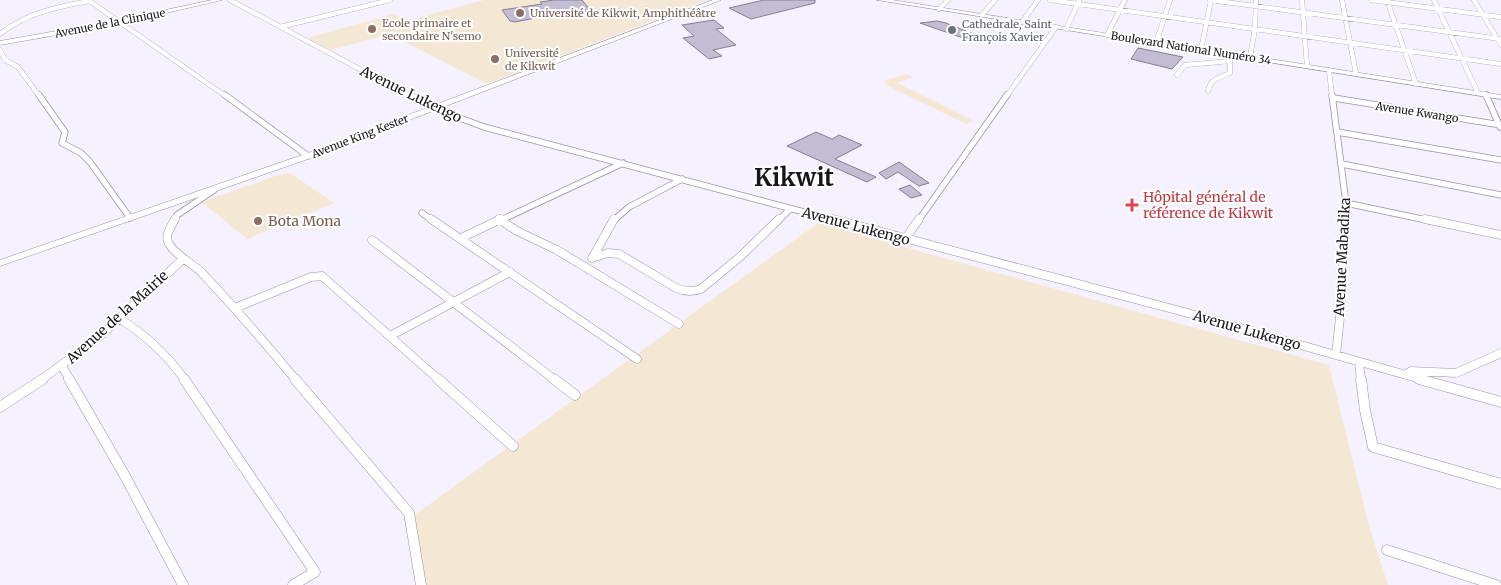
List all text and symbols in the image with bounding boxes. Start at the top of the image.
street label: Avenue de la Clinique [53,5,167,41]
place label: Université de Kikwit, Amphithéâtre [530,6,716,20]
marker: Université de Kikwit, Amphithéâtre [514,7,526,19]
place label: Ecole primaire et secondaire N'semo [382,16,482,43]
place label: Cathedrale, Saint François Xavier [962,17,1053,44]
marker: Ecole primaire et secondaire N'semo [366,23,378,35]
marker: Cathedrale, Saint François Xavier [946,24,958,36]
street label: Boulevard National Numéro 34 [1110,28,1272,68]
place label: Université de Kikwit [505,46,559,73]
marker: Université de Kikwit [489,53,501,65]
street label: Avenue Lukengo [356,61,465,126]
street label: Avenue Kwango [1374,98,1460,126]
street label: Avenue King Kester [309,111,411,161]
district label: Kikwit [754,162,834,193]
place label: Hôpital général de référence de Kikwit [1143,188,1274,222]
street label: Avenue Mabadika [1330,197,1354,318]
marker: Hôpital général de référence de Kikwit [1125,198,1139,212]
street label: Avenue Lukengo [799,203,912,249]
place label: Bota Mona [268,212,341,230]
marker: Bota Mona [252,215,264,227]
street label: Avenue de la Mairie [62,267,172,368]
street label: Avenue Lukengo [1190,306,1303,354]

